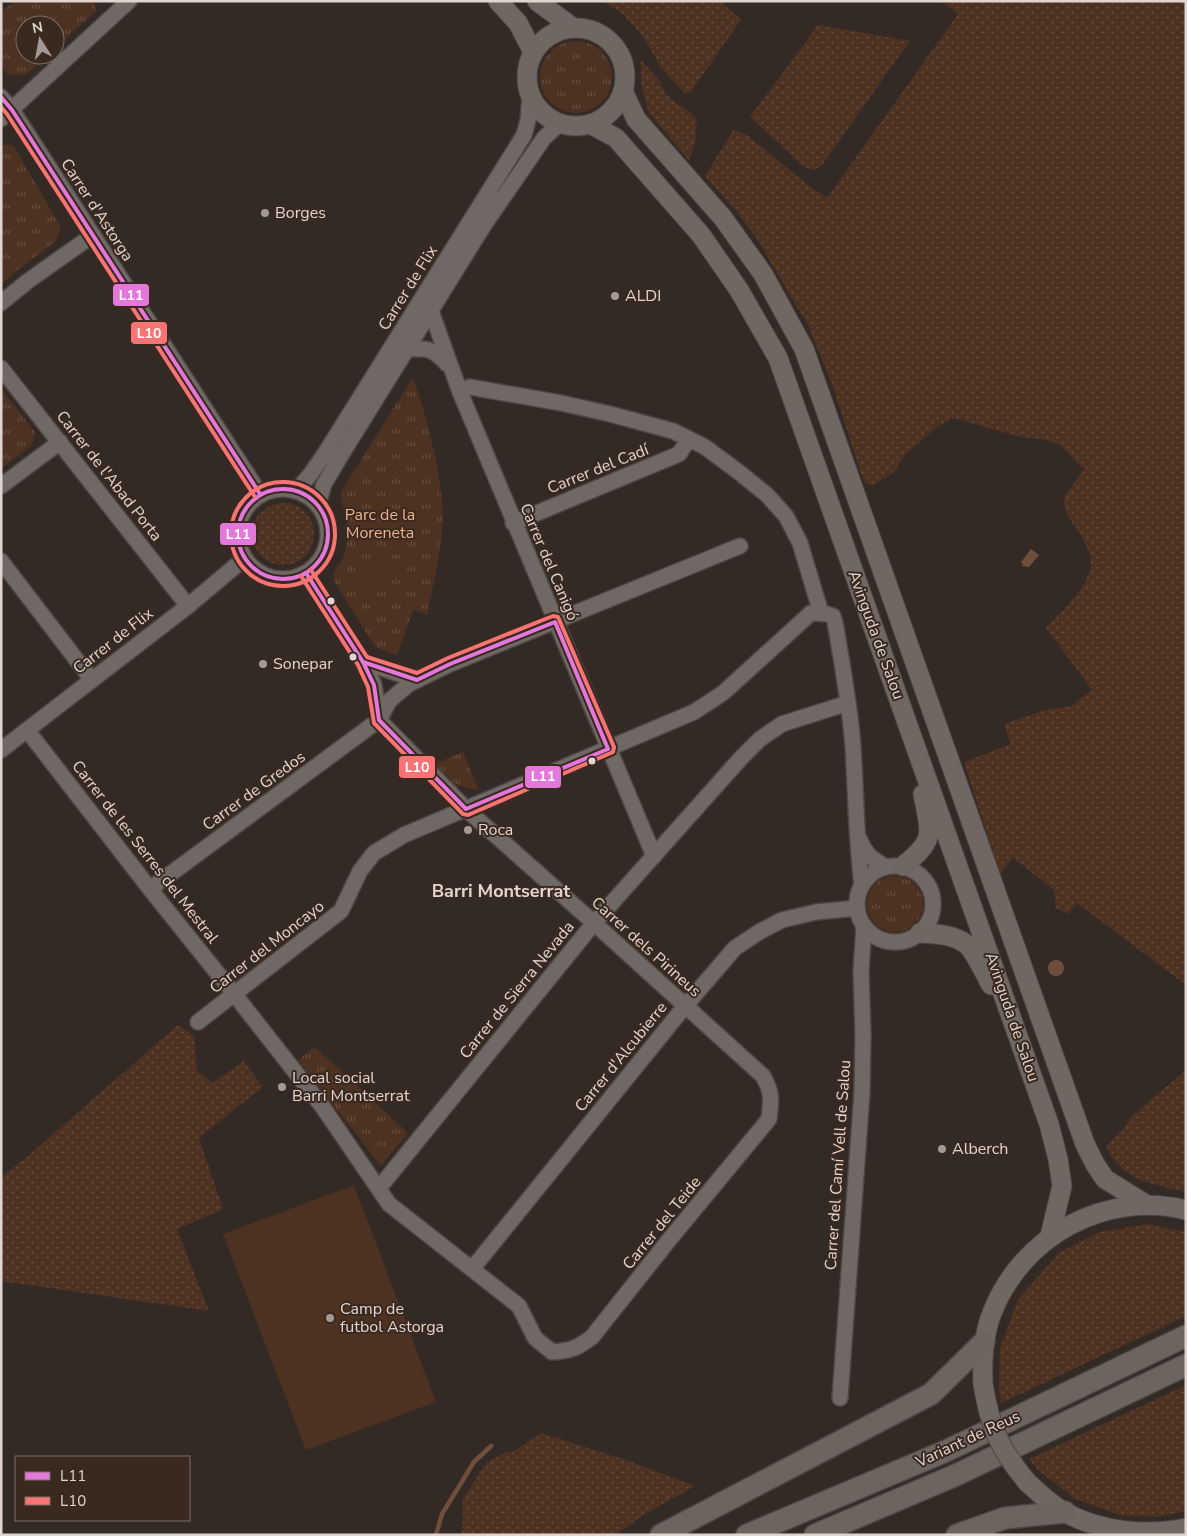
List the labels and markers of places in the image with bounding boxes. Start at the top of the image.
place label: Borges [275,202,326,224]
marker: Borges [259,207,271,219]
place label: ALDI [625,285,661,307]
marker: ALDI [609,290,621,302]
unlabelled marker [326,596,336,606]
unlabelled marker [348,652,358,662]
place label: Sonepar [273,653,333,675]
marker: Sonepar [257,658,269,670]
unlabelled marker [587,756,597,766]
place label: Roca [478,819,513,841]
marker: Roca [462,824,474,836]
place label: Local social Barri Montserrat [292,1067,410,1107]
marker: Local social Barri Montserrat [276,1081,288,1093]
place label: Alberch [952,1138,1008,1160]
marker: Alberch [936,1143,948,1155]
place label: Camp de futbol Astorga [340,1298,444,1338]
marker: Camp de futbol Astorga [324,1312,336,1324]

